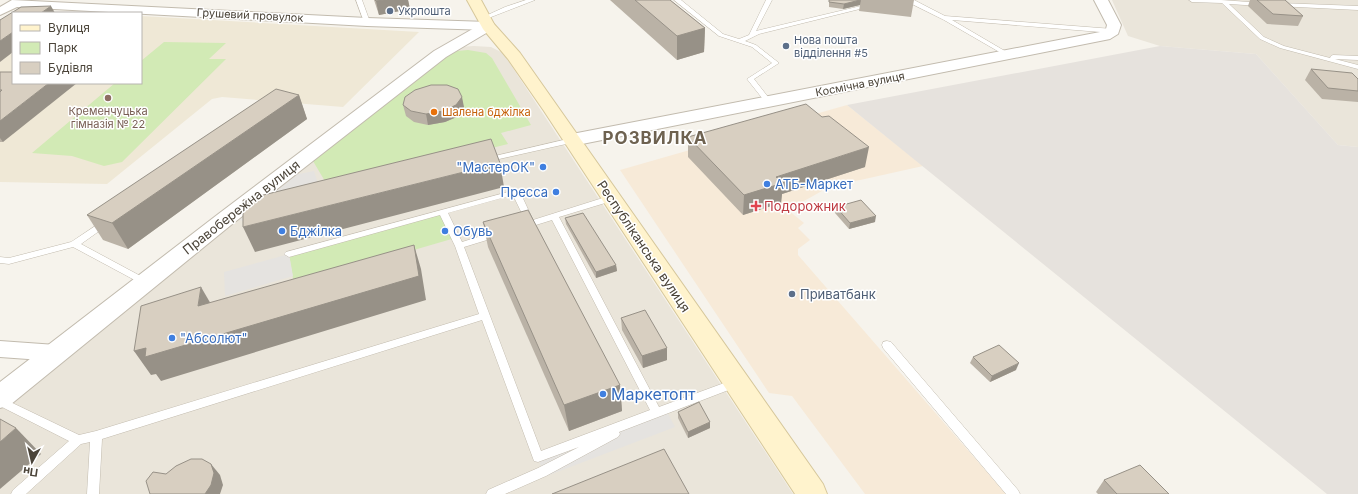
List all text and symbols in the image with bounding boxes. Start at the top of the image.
place label: Укрпошта [398,4,451,18]
street label: Грушевий провулок [196,5,304,25]
marker: Укрпошта [385,6,395,16]
legend [12,12,142,84]
text: Вулиця [48,20,90,35]
place label: Нова пошта відділення #5 [794,33,868,60]
text: Парк [48,40,78,55]
marker: Нова пошта відділення #5 [781,41,791,51]
text: Будівля [48,60,93,75]
street label: Космічна вулиця [814,68,906,100]
marker: Кременчуцька гімназія № 22 [103,93,113,103]
place label: Кременчуцька гімназія № 22 [68,104,148,131]
place label: Шалена бджілка [442,105,531,119]
marker: Шалена бджілка [429,107,439,117]
district label: РОЗВИЛКА [603,128,707,148]
street label: Правобережна вулиця [179,156,303,258]
place label: "МастерОК" [456,159,535,175]
marker: "МастерОК" [538,162,548,172]
place label: АТБ-Маркет [775,176,853,192]
street label: Республіканська вулиця [594,177,694,315]
marker: АТБ-Маркет [762,179,772,189]
place label: Пресса [501,184,548,200]
marker: Пресса [551,187,561,197]
place label: Подорожник [764,198,846,214]
marker: Подорожник [751,201,761,211]
place label: Бджілка [290,223,342,239]
place label: Обувь [453,223,493,239]
marker: Бджілка [277,226,287,236]
marker: Обувь [440,226,450,236]
place label: Приватбанк [800,286,876,302]
marker: Приватбанк [787,289,797,299]
place label: "Абсолют" [180,330,247,346]
marker: "Абсолют" [167,333,177,343]
place label: Маркетопт [611,384,696,404]
marker: Маркетопт [598,389,608,399]
north arrow [12,442,52,482]
text: Пн [22,464,39,480]

